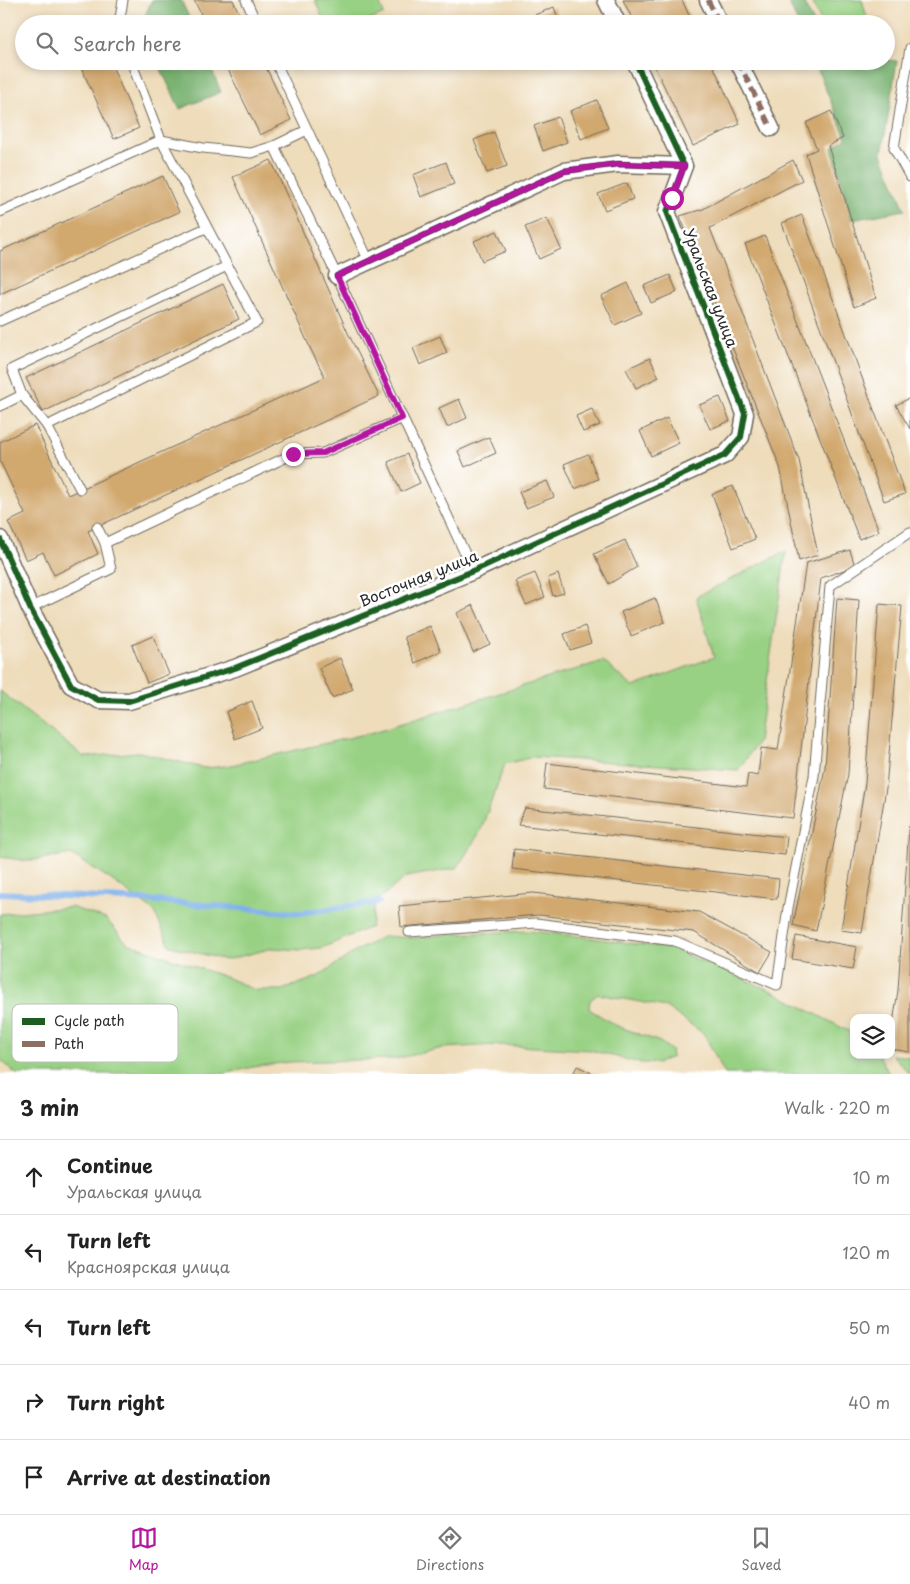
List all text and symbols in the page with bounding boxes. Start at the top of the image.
search box [15,15,895,70]
icon: search [33,29,61,57]
text: Search here [73,29,182,57]
route start [661,187,684,210]
street label: Уральская улица [678,224,745,351]
route end [282,443,305,466]
street label: Восточная улица [355,543,482,612]
legend [12,1004,178,1062]
text: Cycle path [54,1010,125,1031]
map controls [850,1014,895,1059]
button: layers [850,1014,895,1059]
text: Path [54,1033,84,1054]
text: 3 min [20,1091,79,1123]
text: Walk · 220 m [784,1095,890,1119]
text: Continue [67,1151,153,1179]
icon: ahead [20,1163,48,1191]
text: 10 m [853,1165,890,1189]
text: Уральская улица [67,1179,202,1203]
text: Turn left [67,1226,151,1254]
icon: left [20,1238,48,1266]
text: 120 m [843,1240,890,1264]
text: Красноярская улица [67,1254,230,1278]
icon: left [20,1313,48,1341]
text: Turn left [67,1313,151,1341]
text: 50 m [849,1315,890,1339]
icon: right [20,1388,48,1416]
text: Turn right [67,1388,165,1416]
text: 40 m [848,1390,890,1414]
icon: arrive [20,1463,48,1491]
text: Arrive at destination [67,1463,271,1491]
tab: Map [129,1524,159,1575]
tab: Directions [416,1524,484,1575]
tab: Saved [742,1524,781,1575]

